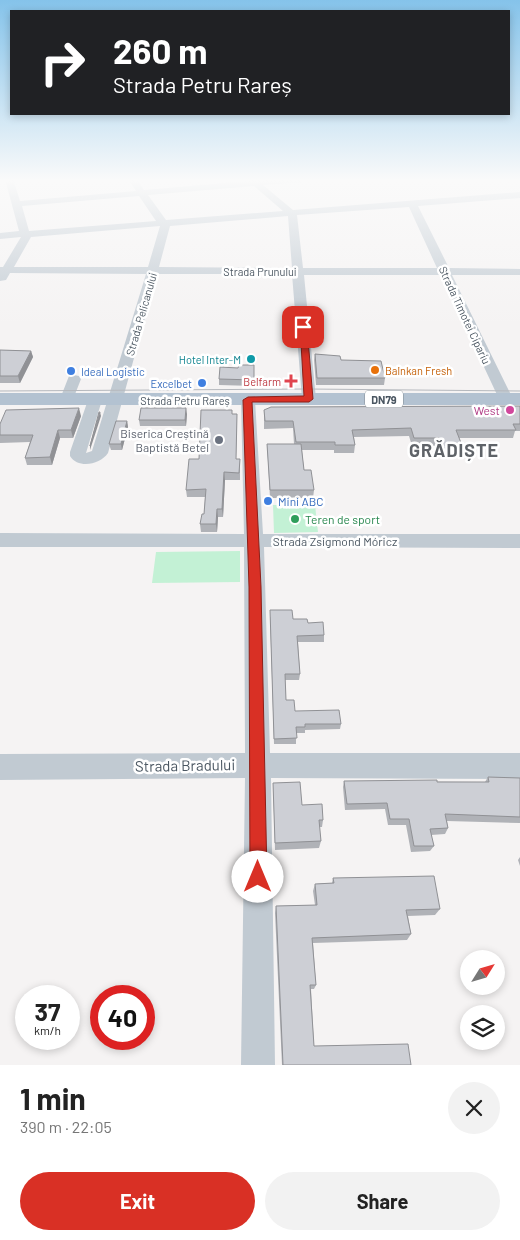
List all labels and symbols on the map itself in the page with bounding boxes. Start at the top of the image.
street label: Strada Timotei Cipariu [437,264,493,366]
street label: Strada Prunului [223,265,297,278]
street label: Strada Pelicanului [123,271,159,357]
pin [282,306,324,348]
place label: Hotel Inter-M [179,353,241,366]
marker: Hotel Inter-M [245,353,257,365]
marker: Balnkan Fresh [369,364,381,376]
place label: Balnkan Fresh [385,364,452,377]
marker: Ideal Logistic [65,365,77,377]
place label: Ideal Logistic [81,365,145,378]
place label: Belfarm [243,375,281,388]
marker: Belfarm [285,375,297,387]
place label: Excelbet [151,377,192,390]
marker: Excelbet [196,377,208,389]
road number: DN79 [365,390,403,408]
street label: Strada Petru Rareș [140,394,230,407]
place label: West [474,403,500,417]
marker: West [504,404,516,416]
place label: Biserica Creștină Baptistă Betel [120,426,209,454]
marker: Biserica Creștină Baptistă Betel [213,434,225,446]
district label: GRĂDIȘTE [409,439,499,461]
place label: Mini ABC [278,494,324,508]
marker: Mini ABC [262,495,274,507]
place label: Teren de sport [305,512,380,526]
marker: Teren de sport [289,513,301,525]
street label: Strada Zsigmond Móricz [273,534,397,548]
street label: Strada Bradului [135,755,235,775]
position arrow [231,850,283,902]
north arrow [460,950,505,995]
speed limit sign: 40 [90,985,155,1050]

